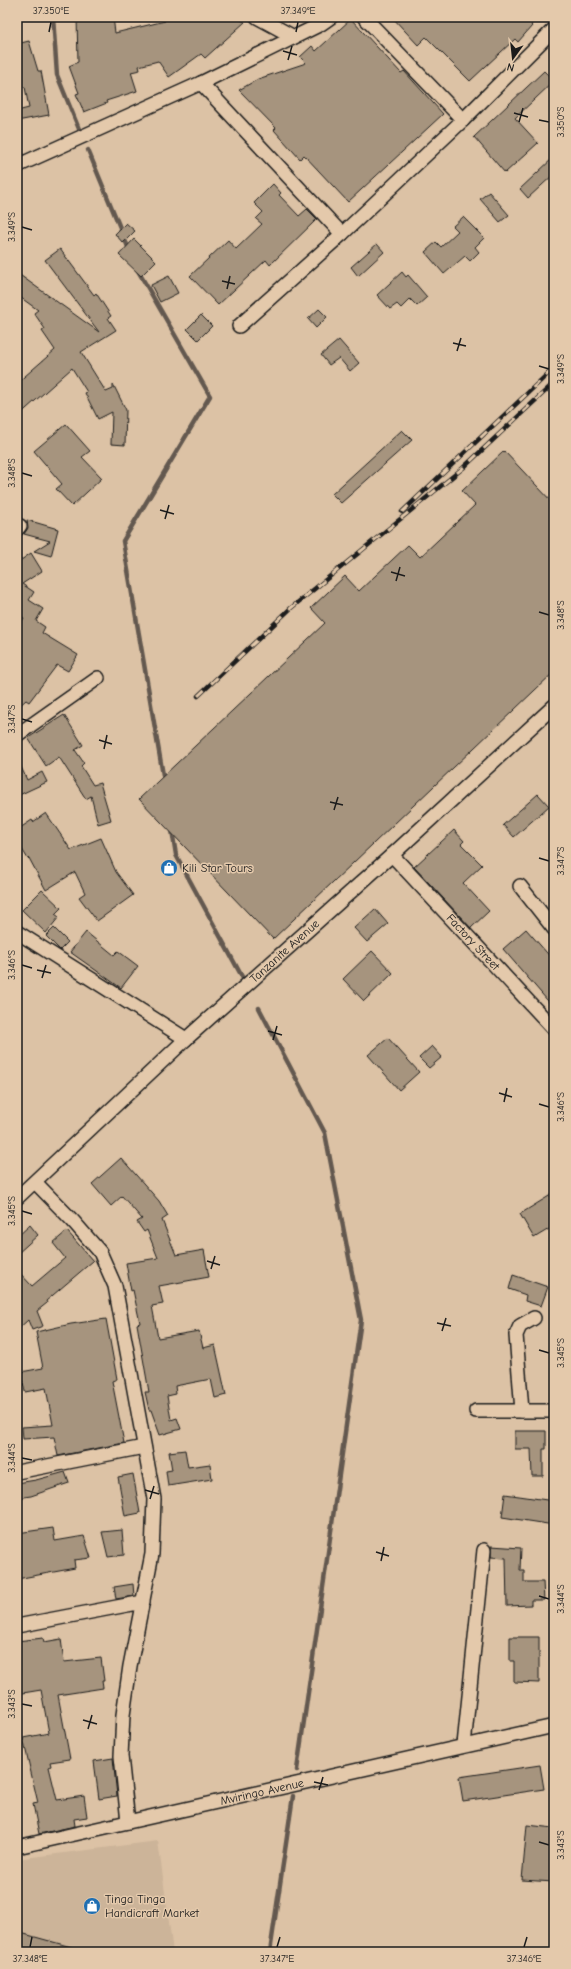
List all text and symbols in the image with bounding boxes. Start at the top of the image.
text: 37.350°E [33,5,69,17]
text: 37.349°E [280,5,316,17]
north arrow [493,38,533,78]
text: N [505,60,516,74]
text: 3.350°S [555,106,567,138]
text: 3.349°S [6,212,18,242]
text: 3.349°S [555,354,567,384]
text: 3.348°S [6,458,18,488]
text: 3.348°S [555,600,567,630]
text: 3.347°S [6,704,18,734]
text: 3.347°S [555,846,567,876]
shop icon: Kili Star Tours [159,858,179,878]
place label: Kili Star Tours [182,861,253,875]
street label: Factory Street [443,911,503,974]
street label: Tanzanite Avenue [247,916,322,986]
text: 3.346°S [6,950,18,980]
text: 3.346°S [555,1092,567,1122]
text: 3.345°S [6,1196,18,1226]
text: 3.345°S [555,1338,567,1368]
text: 3.344°S [6,1443,18,1473]
text: 3.344°S [555,1584,567,1614]
text: 3.343°S [6,1689,18,1719]
street label: Mviringo Avenue [219,1776,305,1808]
text: 3.343°S [555,1830,567,1860]
place label: Tinga Tinga Handicraft Market [105,1892,199,1920]
shop icon: Tinga Tinga Handicraft Market [82,1896,102,1916]
text: 37.348°E [13,1953,47,1965]
text: 37.347°E [260,1953,294,1965]
text: 37.346°E [506,1953,542,1965]

